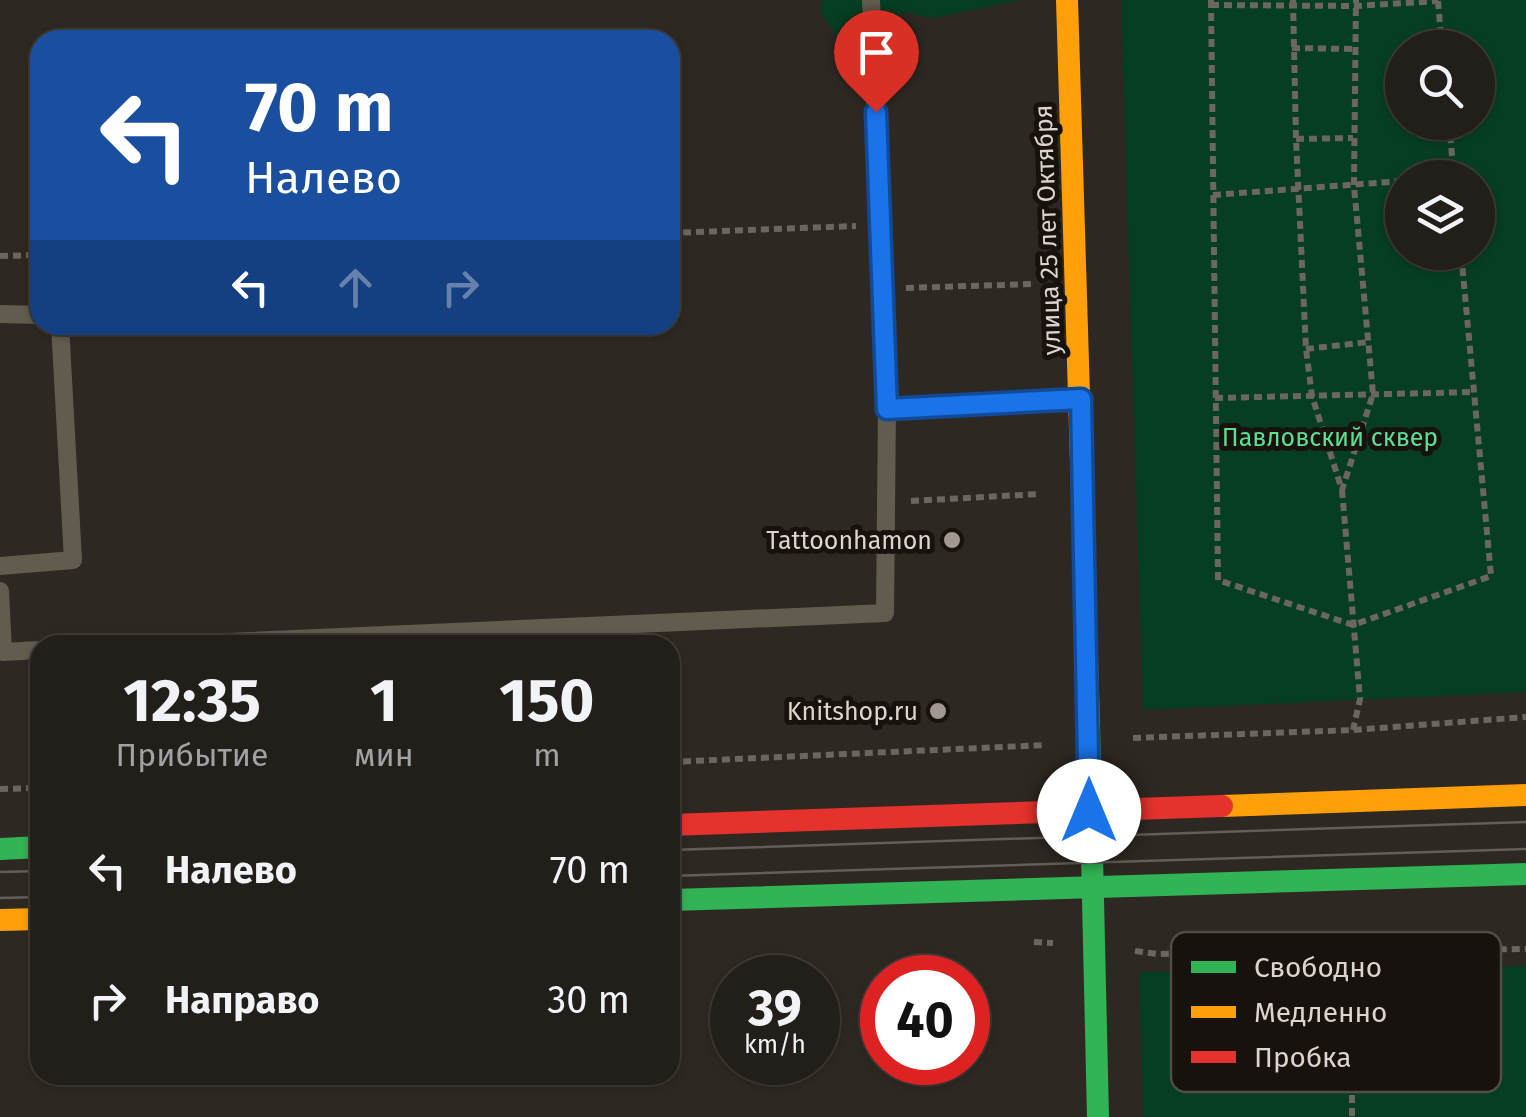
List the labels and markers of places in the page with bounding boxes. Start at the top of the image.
pin [834,10,919,113]
place label: Tattoonhamon [766,526,932,556]
marker: Tattoonhamon [941,529,963,551]
place label: Knitshop.ru [787,697,918,727]
marker: Knitshop.ru [927,700,949,722]

